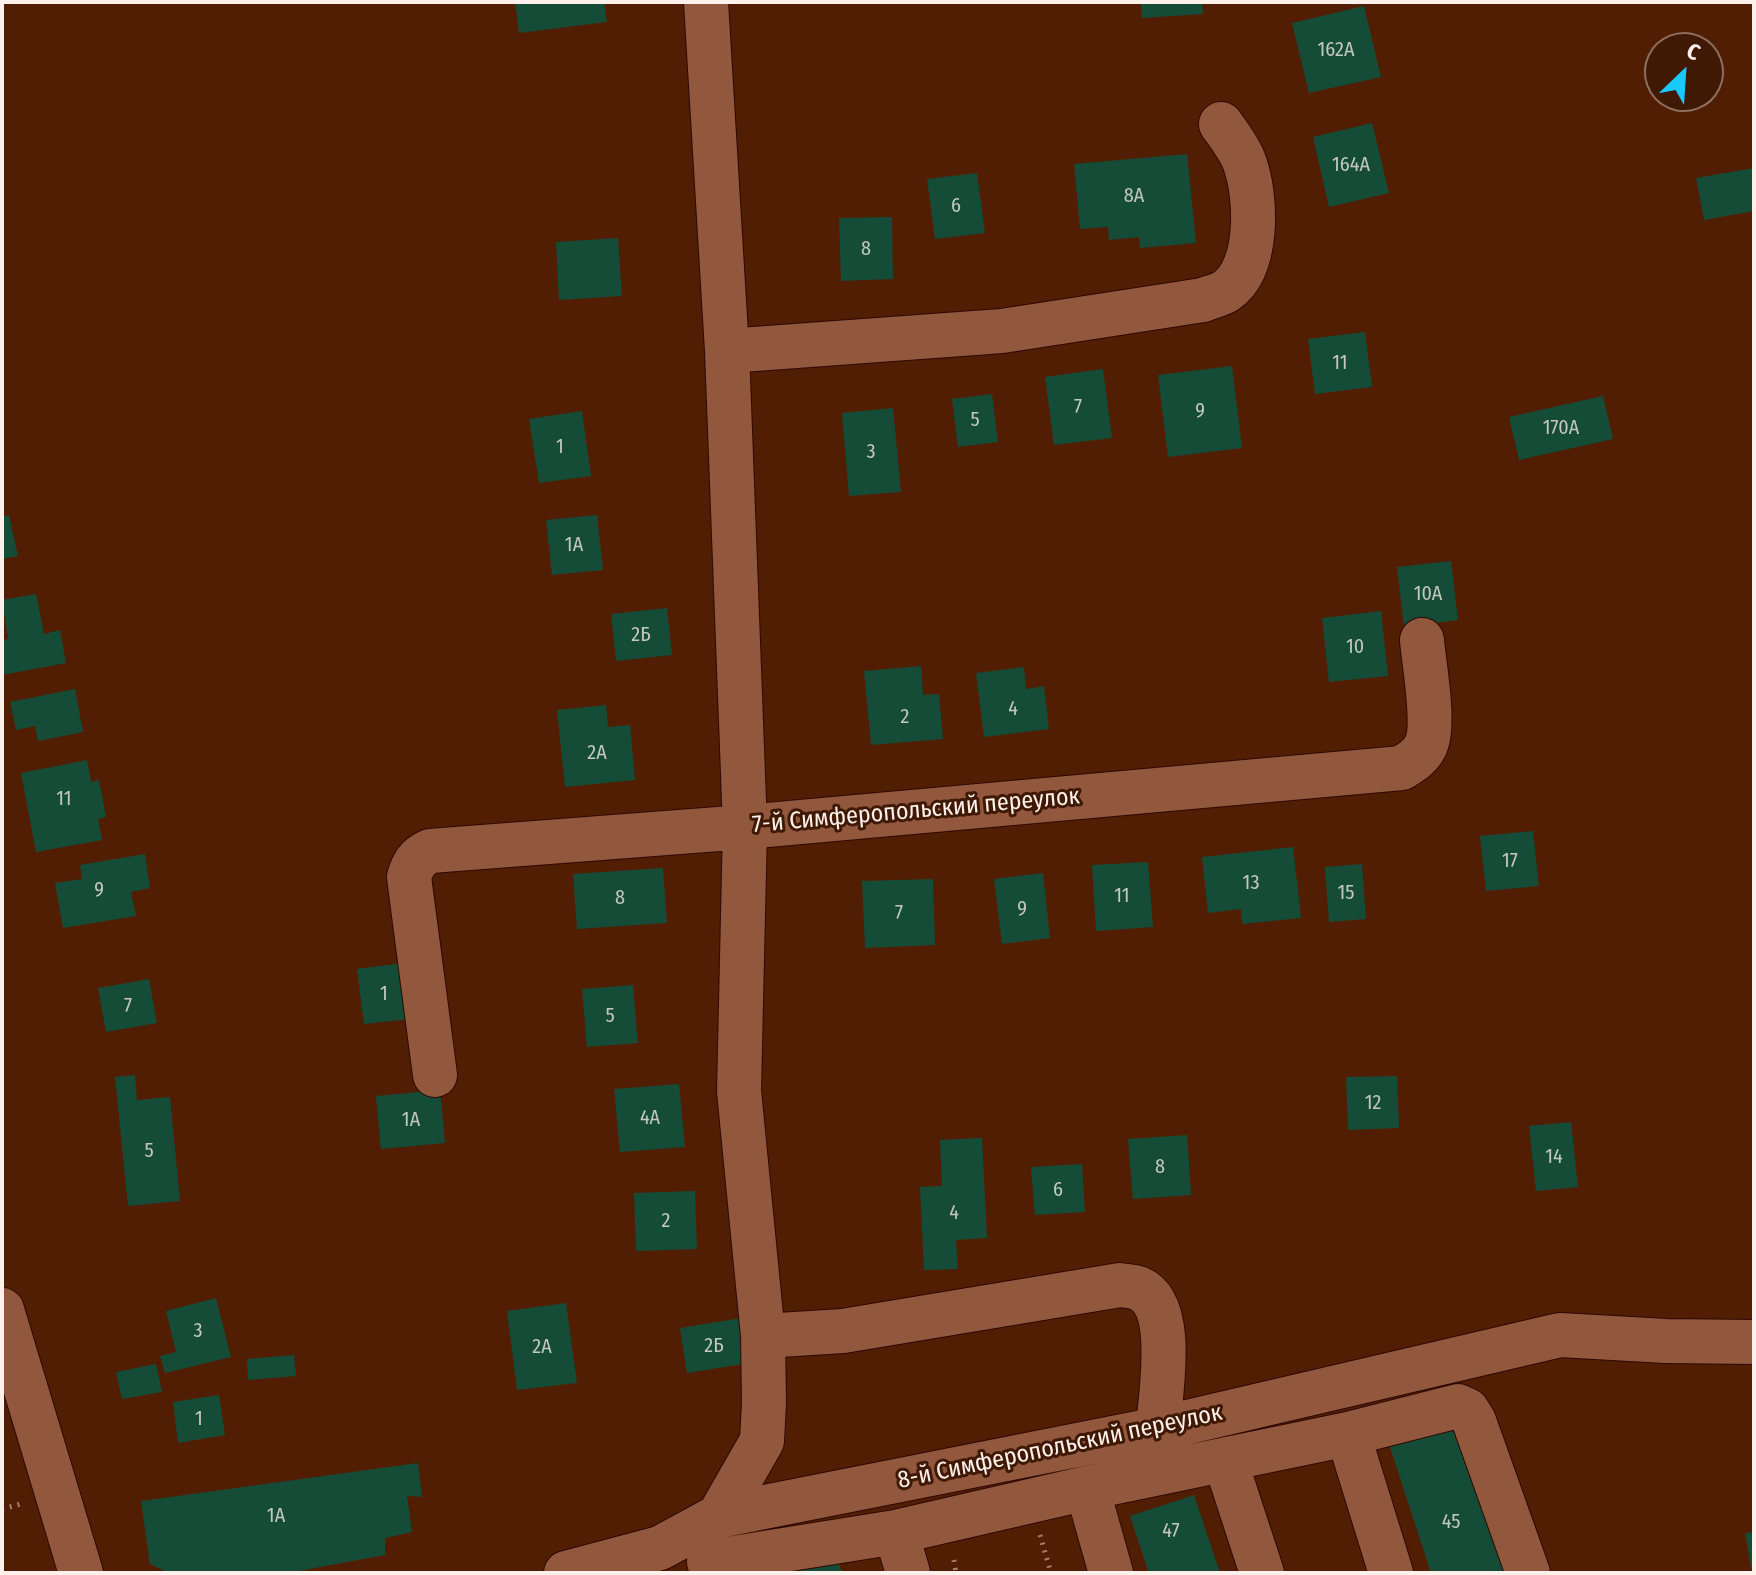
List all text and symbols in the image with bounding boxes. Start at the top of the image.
north arrow [1644,32,1724,112]
text: С [1683,37,1704,66]
house number: 162А [1318,38,1354,62]
house number: 164А [1332,153,1370,177]
house number: 8А [1124,184,1144,208]
house number: 6 [951,194,961,218]
house number: 8 [861,237,871,261]
house number: 11 [1332,351,1348,375]
house number: 7 [1074,395,1082,419]
house number: 9 [1195,399,1205,423]
house number: 5 [970,408,980,432]
house number: 170А [1543,416,1579,440]
house number: 1 [556,435,564,459]
house number: 3 [866,440,876,464]
house number: 1А [565,533,583,557]
house number: 10А [1414,582,1442,606]
house number: 2Б [631,623,651,647]
house number: 10 [1346,635,1364,659]
house number: 4 [1008,697,1018,721]
house number: 2 [901,705,909,729]
house number: 2А [587,741,607,765]
street label: 7-й Симферопольский переулок [751,782,1081,840]
house number: 11 [56,787,72,811]
house number: 17 [1502,849,1518,873]
house number: 13 [1243,871,1259,895]
house number: 9 [94,878,104,902]
house number: 15 [1338,881,1354,905]
house number: 11 [1114,884,1130,908]
house number: 8 [615,886,625,910]
house number: 9 [1017,897,1027,921]
house number: 7 [895,901,903,925]
house number: 1 [380,982,388,1006]
house number: 7 [124,994,132,1018]
house number: 5 [605,1004,615,1028]
house number: 12 [1365,1091,1381,1115]
house number: 4А [640,1106,660,1130]
house number: 1А [402,1108,420,1132]
house number: 5 [144,1139,154,1163]
house number: 14 [1545,1145,1563,1169]
house number: 8 [1155,1155,1165,1179]
house number: 6 [1053,1178,1063,1202]
house number: 4 [949,1201,959,1225]
house number: 2 [662,1209,670,1233]
house number: 3 [193,1319,203,1343]
house number: 2Б [704,1334,724,1358]
house number: 2А [532,1335,552,1359]
street label: 8-й Симферопольский переулок [895,1399,1225,1495]
house number: 1 [195,1407,203,1431]
house number: 1А [267,1504,285,1528]
house number: 45 [1442,1510,1460,1534]
house number: 47 [1162,1519,1180,1543]

